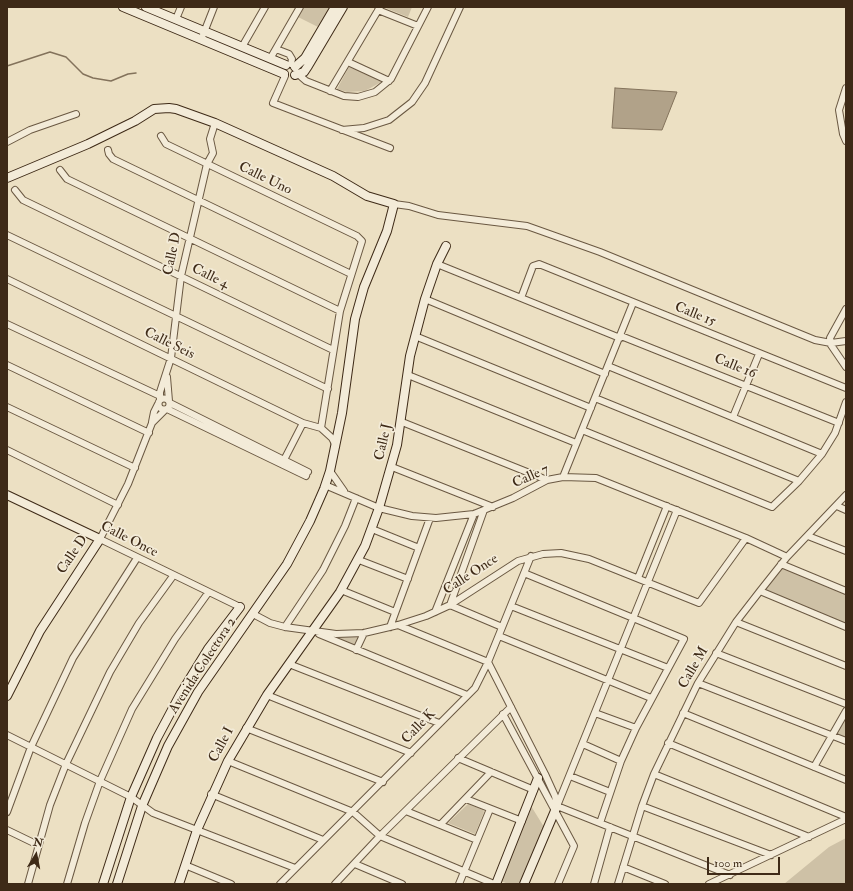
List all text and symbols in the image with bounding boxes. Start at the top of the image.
street label: Calle Uno [236,159,294,199]
street label: Calle D [160,231,186,277]
street label: Calle 4 [189,261,231,293]
street label: Calle 15 [672,299,718,331]
street label: Calle Seis [141,325,197,363]
street label: Calle 16 [712,351,758,383]
street label: Calle J [372,422,396,462]
street label: Calle 7 [510,462,552,492]
street label: Calle Once [98,518,160,562]
street label: Calle D [54,532,92,578]
street label: Calle Once [440,551,502,599]
street label: Avenida Colectora 2 [166,615,240,717]
street label: Calle M [675,644,713,692]
street label: Calle K [398,706,440,748]
street label: Calle I [206,724,238,766]
north arrow [16,835,56,875]
text: N [32,835,44,850]
scale bar [709,849,782,875]
text: 100 m [714,856,742,871]

